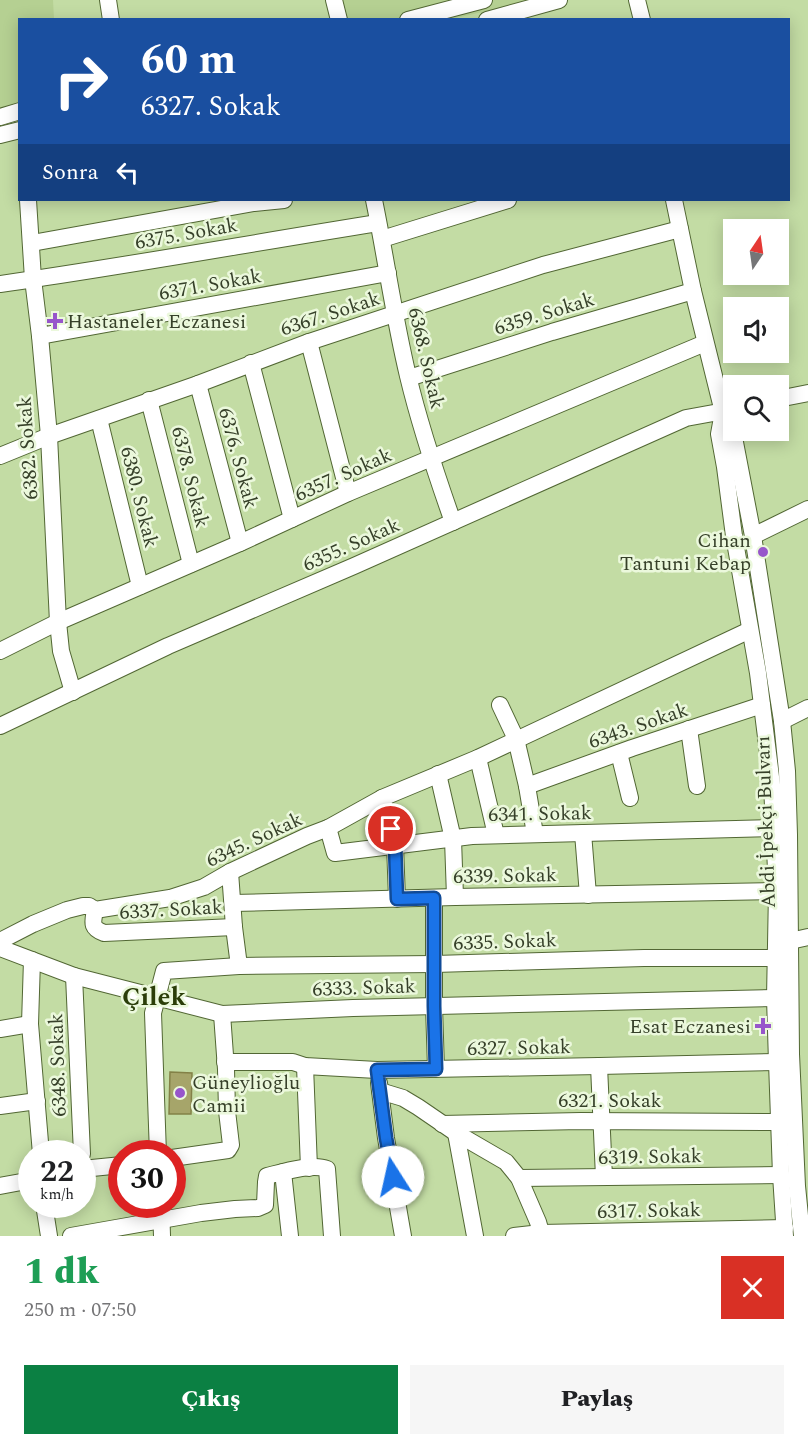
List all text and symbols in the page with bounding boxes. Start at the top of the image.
text: 60 m [141,29,236,92]
icon: right [42,42,120,120]
text: 6327. Sokak [141,86,281,128]
text: Sonra [42,156,99,189]
icon: left [111,156,144,189]
street label: 6375. Sokak [133,210,240,258]
north arrow [723,219,789,285]
map controls [723,219,789,441]
street label: 6371. Sokak [157,261,264,309]
street label: 6367. Sokak [276,284,384,344]
street label: 6359. Sokak [490,284,598,343]
button: sound [723,297,789,363]
street label: 6368. Sokak [400,304,452,412]
place label: Hastaneler Eczanesi [67,307,246,337]
marker: Hastaneler Eczanesi [48,314,62,328]
button: search [723,375,789,441]
street label: 6382. Sokak [9,395,47,501]
street label: 6376. Sokak [210,404,266,512]
street label: 6378. Sokak [163,423,217,531]
street label: 6357. Sokak [290,440,397,510]
street label: 6380. Sokak [112,443,166,551]
street label: 6355. Sokak [298,510,405,580]
place label: Cihan Tantuni Kebap [620,526,751,579]
marker: Cihan Tantuni Kebap [756,545,770,559]
street label: 6343. Sokak [584,695,692,757]
street label: Abdi İpekçi Bulvarı [748,735,784,909]
street label: 6341. Sokak [488,798,592,830]
pin [365,803,416,854]
street label: 6345. Sokak [201,804,308,875]
icon: arrive [374,812,407,845]
street label: 6339. Sokak [453,860,557,892]
street label: 6337. Sokak [119,892,224,928]
street label: 6335. Sokak [453,925,557,959]
street label: 6333. Sokak [312,971,416,1005]
district label: Çilek [122,977,186,1017]
place label: Esat Eczanesi [629,1012,751,1042]
street label: 6348. Sokak [41,1013,75,1117]
marker: Esat Eczanesi [756,1019,770,1033]
street label: 6327. Sokak [467,1032,571,1064]
place label: Güneylioğlu Camii [192,1068,300,1121]
marker: Güneylioğlu Camii [173,1086,187,1100]
street label: 6321. Sokak [558,1086,662,1116]
speed limit sign: 30 [108,1140,186,1218]
street label: 6319. Sokak [598,1141,702,1173]
position arrow [361,1145,425,1209]
text: 22 [40,1149,74,1195]
text: km/h [40,1183,74,1206]
street label: 6317. Sokak [597,1195,701,1227]
text: 1 dk [24,1245,99,1300]
button: close [721,1256,784,1319]
text: 250 m · 07:50 [24,1295,136,1325]
button: Çıkış [24,1365,398,1434]
button: Paylaş [410,1365,784,1434]

